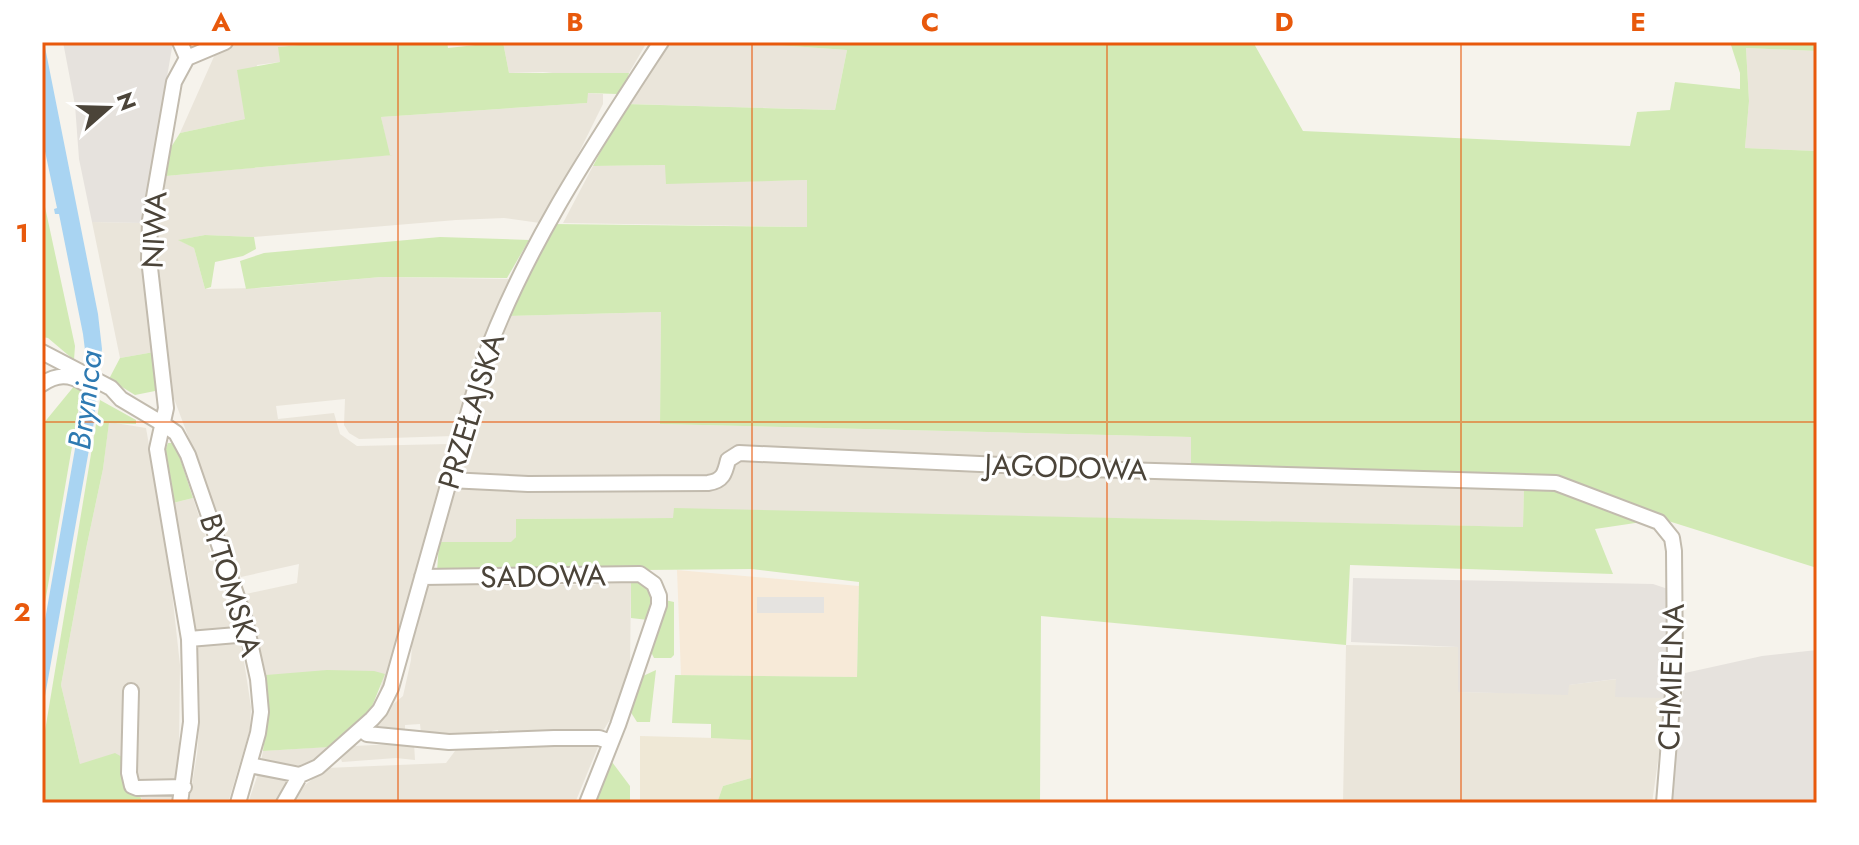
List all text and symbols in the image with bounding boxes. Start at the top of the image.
text: A [210,3,231,41]
text: B [566,3,584,41]
text: C [921,3,939,41]
text: D [1274,3,1294,41]
text: E [1630,3,1646,41]
north arrow [68,68,148,148]
text: N [109,87,145,115]
street label: NIWA [131,190,177,270]
text: 1 [15,214,29,252]
street label: PRZEŁAJSKA [427,328,515,494]
water label: Brynica [56,348,114,452]
street label: JAGODOWA [980,443,1148,491]
street label: BYTOMSKA [189,508,273,662]
street label: SADOWA [480,553,607,599]
text: 2 [13,593,31,631]
street label: CHMIELNA [1647,603,1695,751]

